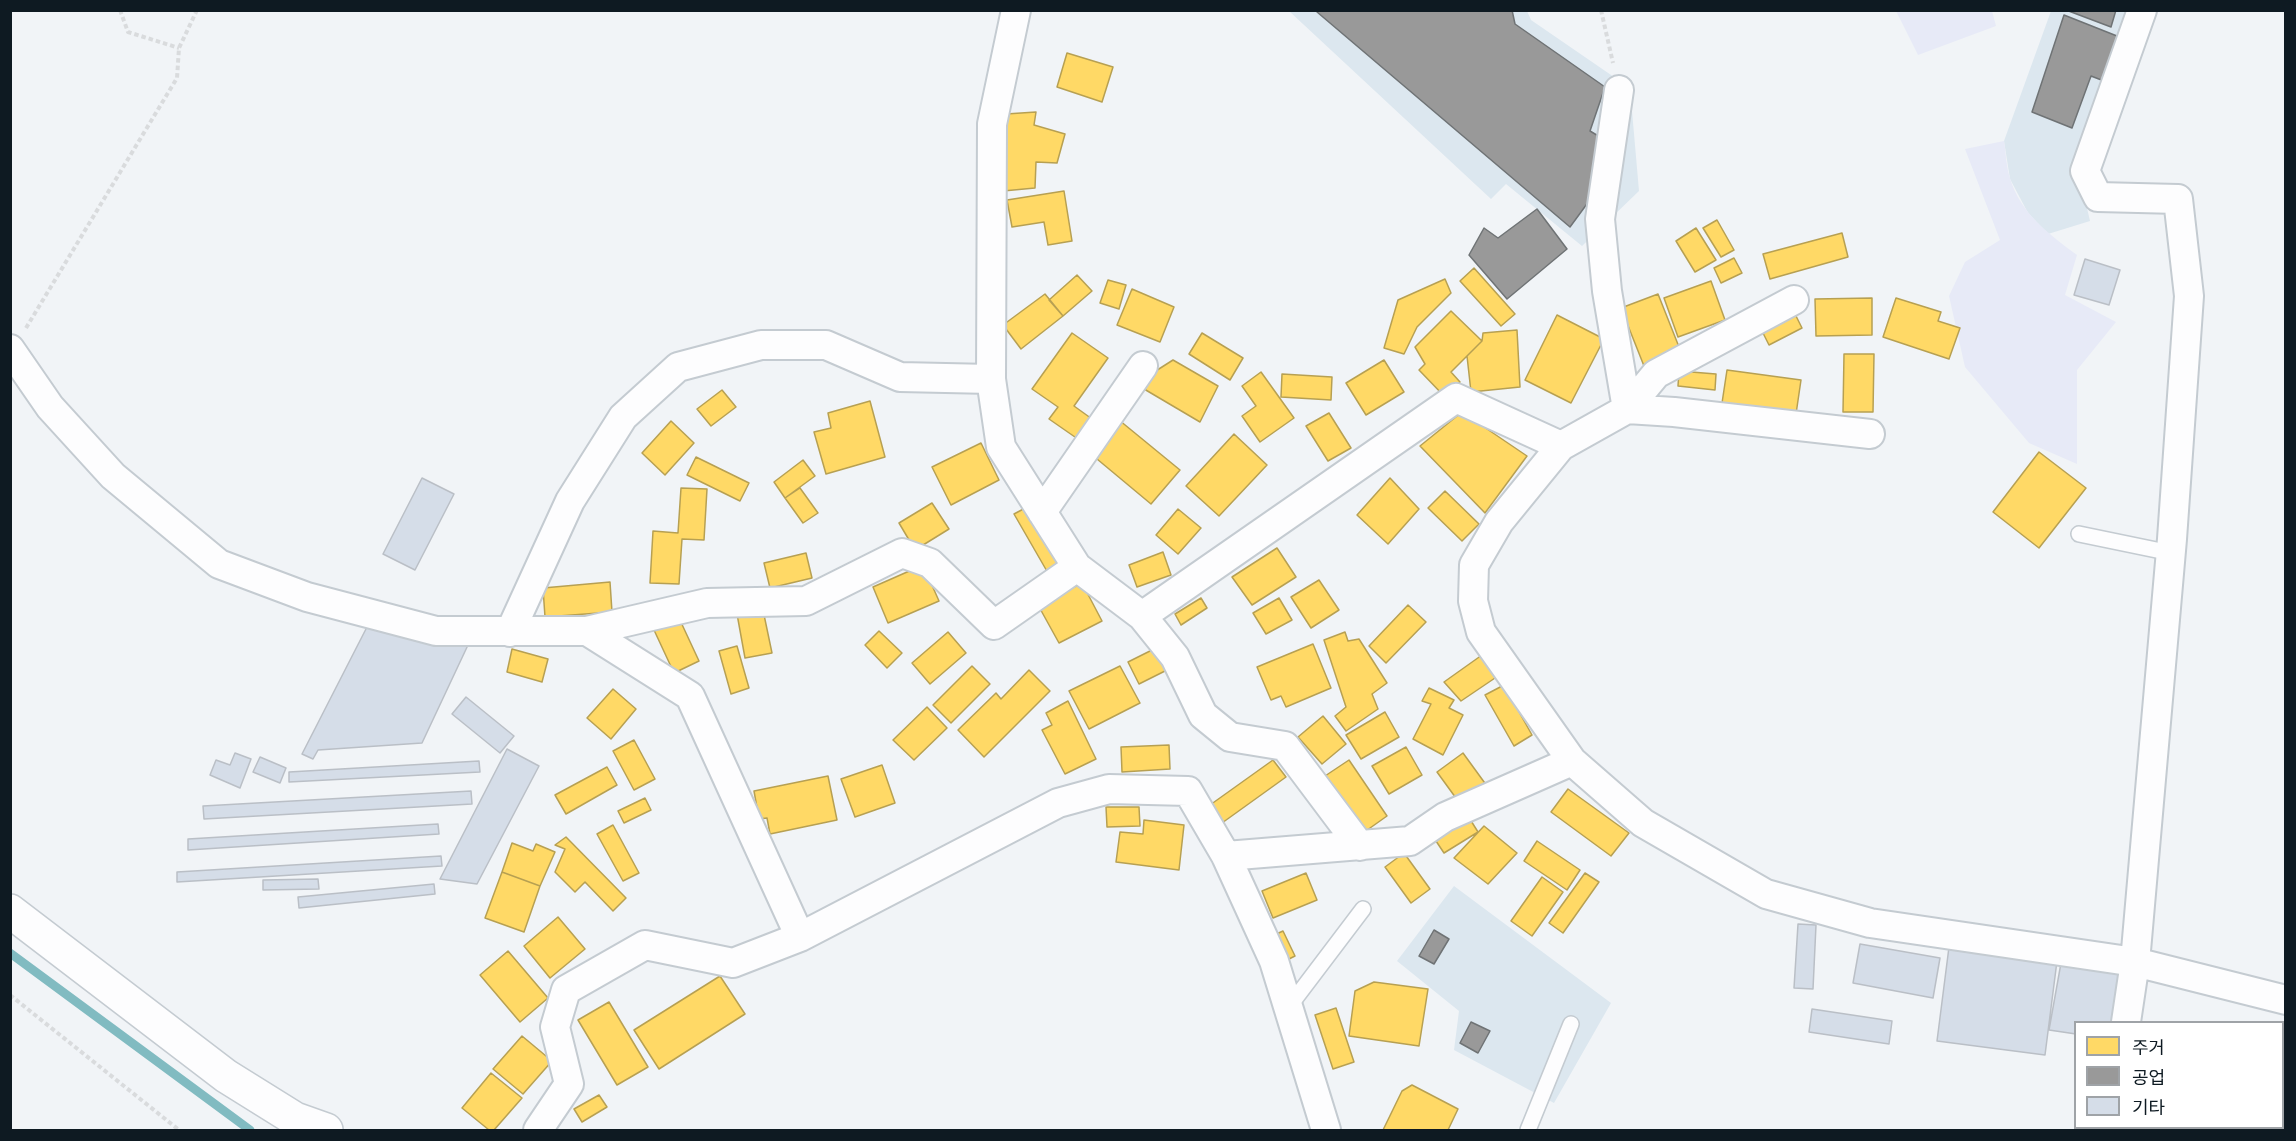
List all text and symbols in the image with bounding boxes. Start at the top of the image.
legend [2074,1021,2284,1129]
text: 주거 [2132,1037,2165,1058]
text: 공업 [2132,1067,2165,1088]
text: 기타 [2132,1097,2165,1118]

